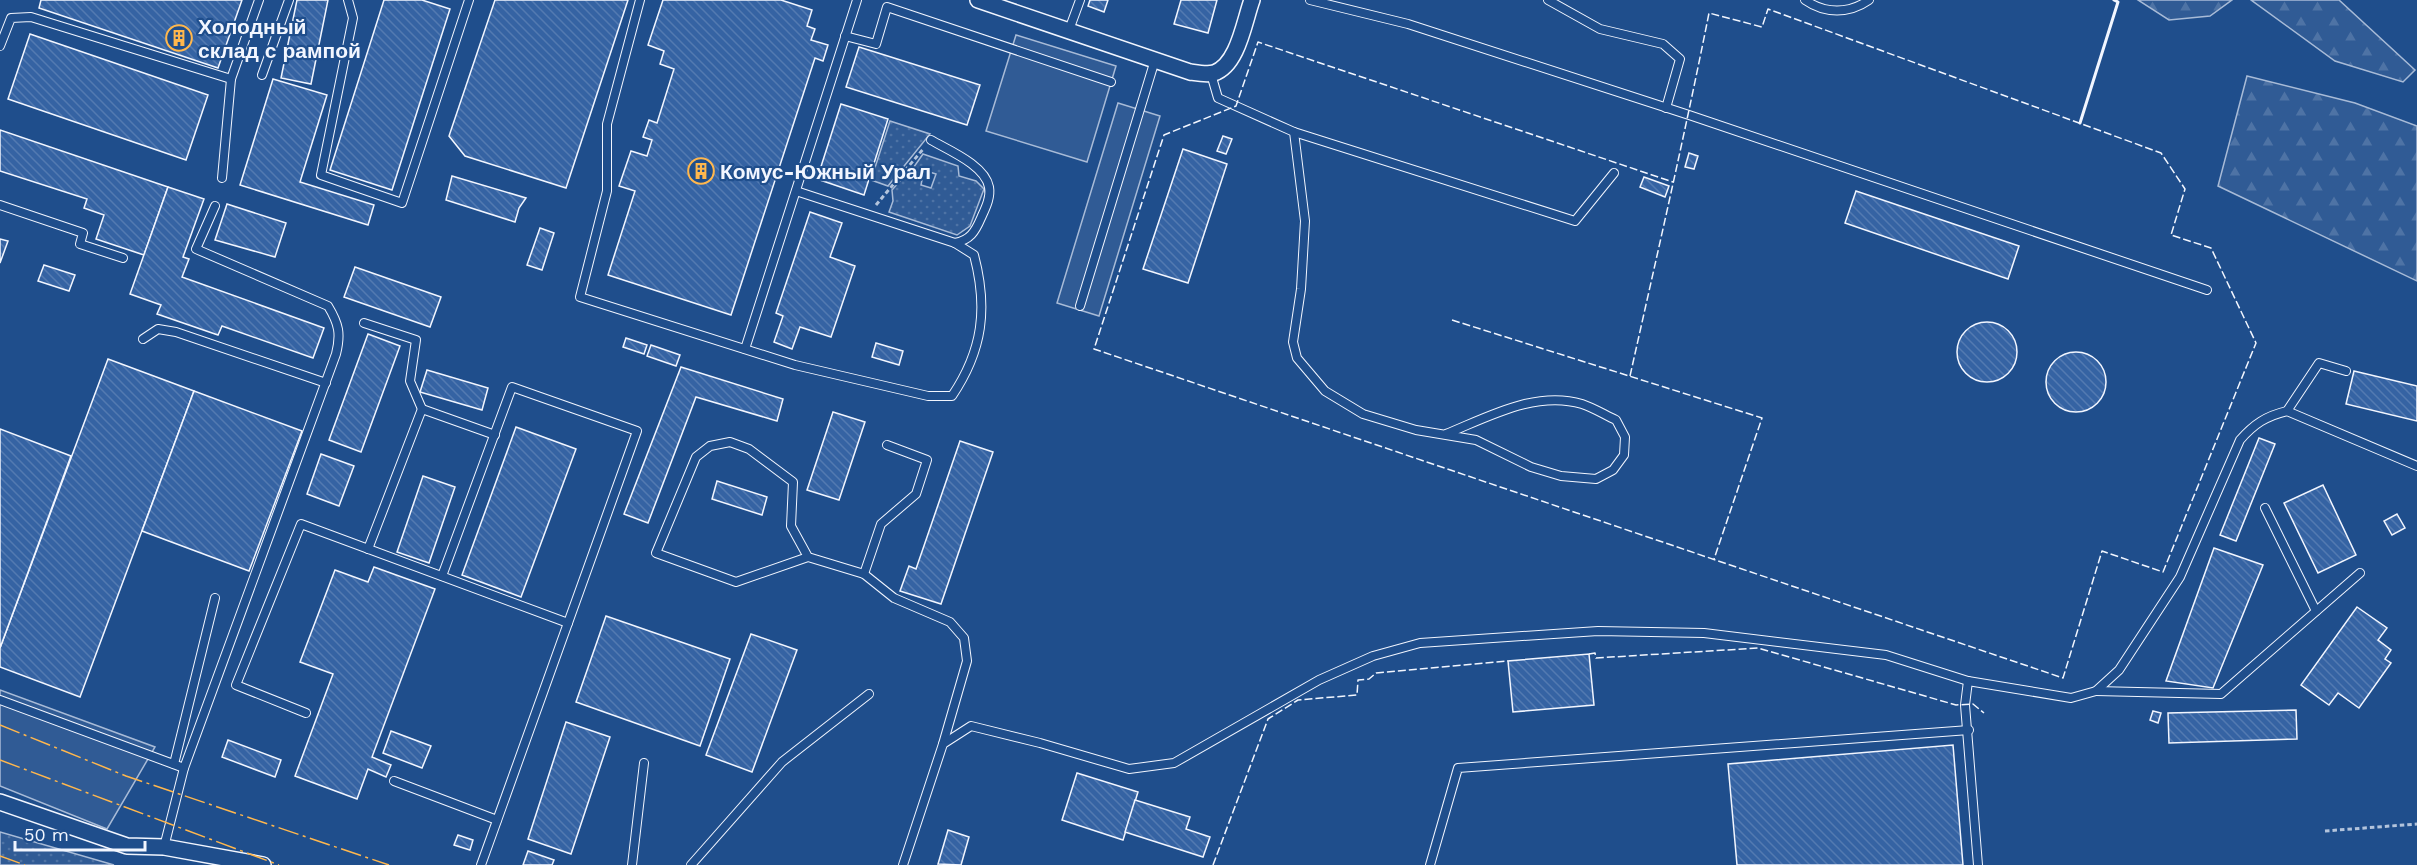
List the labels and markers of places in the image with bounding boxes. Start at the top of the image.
place label: Холодный склад с рампой [198,14,361,63]
building icon: Холодный склад с рампой [164,23,194,53]
building icon: Комус-Южный Урал [686,156,716,186]
place label: Комус-Южный Урал [720,159,931,184]

